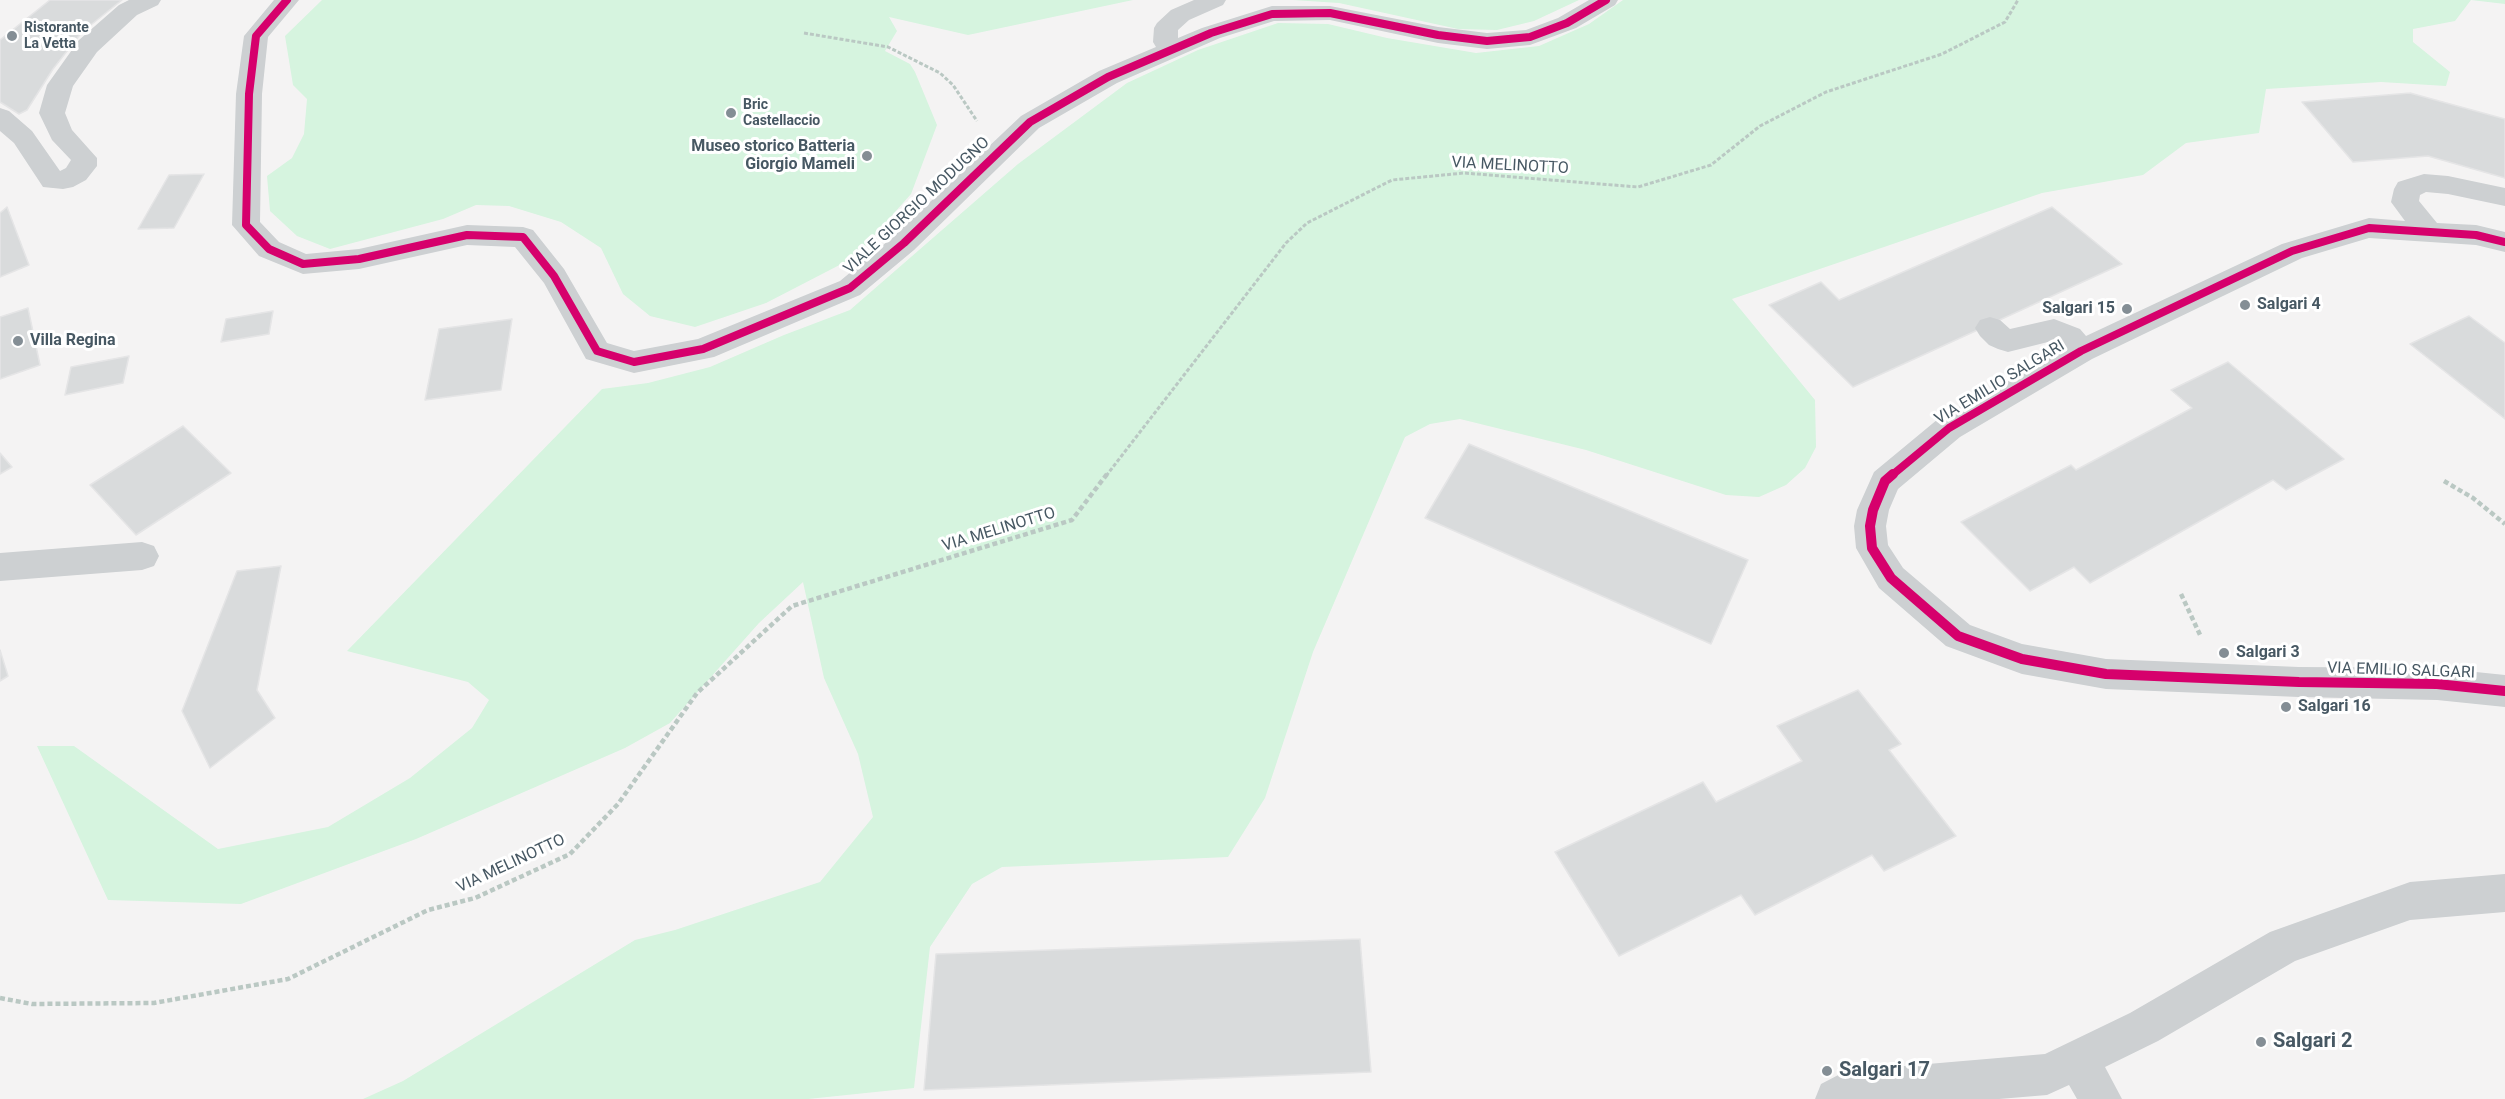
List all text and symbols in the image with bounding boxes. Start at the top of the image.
place label: Ristorante La Vetta [24,20,89,52]
marker: Ristorante La Vetta [5,29,19,43]
place label: Bric Castellaccio [743,97,820,130]
marker: Bric Castellaccio [724,106,738,120]
street label: VIALE GIORGIO MODUGNO [840,133,994,279]
place label: Museo storico Batteria Giorgio Mameli [691,137,855,175]
marker: Museo storico Batteria Giorgio Mameli [860,149,874,163]
street label: VIA MELINOTTO [1451,153,1569,179]
place label: Salgari 4 [2257,295,2321,315]
marker: Salgari 4 [2238,298,2252,312]
place label: Salgari 15 [2042,299,2115,319]
marker: Salgari 15 [2120,302,2134,316]
place label: Villa Regina [30,331,115,351]
marker: Villa Regina [11,334,25,348]
street label: VIA EMILIO SALGARI [1932,337,2068,429]
street label: VIA MELINOTTO [940,504,1058,556]
place label: Salgari 3 [2236,643,2300,663]
marker: Salgari 3 [2217,646,2231,660]
street label: VIA EMILIO SALGARI [2327,659,2475,683]
place label: Salgari 16 [2298,697,2371,717]
marker: Salgari 16 [2279,700,2293,714]
street label: VIA MELINOTTO [454,831,568,897]
place label: Salgari 2 [2273,1030,2353,1054]
marker: Salgari 2 [2254,1035,2268,1049]
place label: Salgari 17 [1839,1059,1930,1083]
marker: Salgari 17 [1820,1064,1834,1078]

